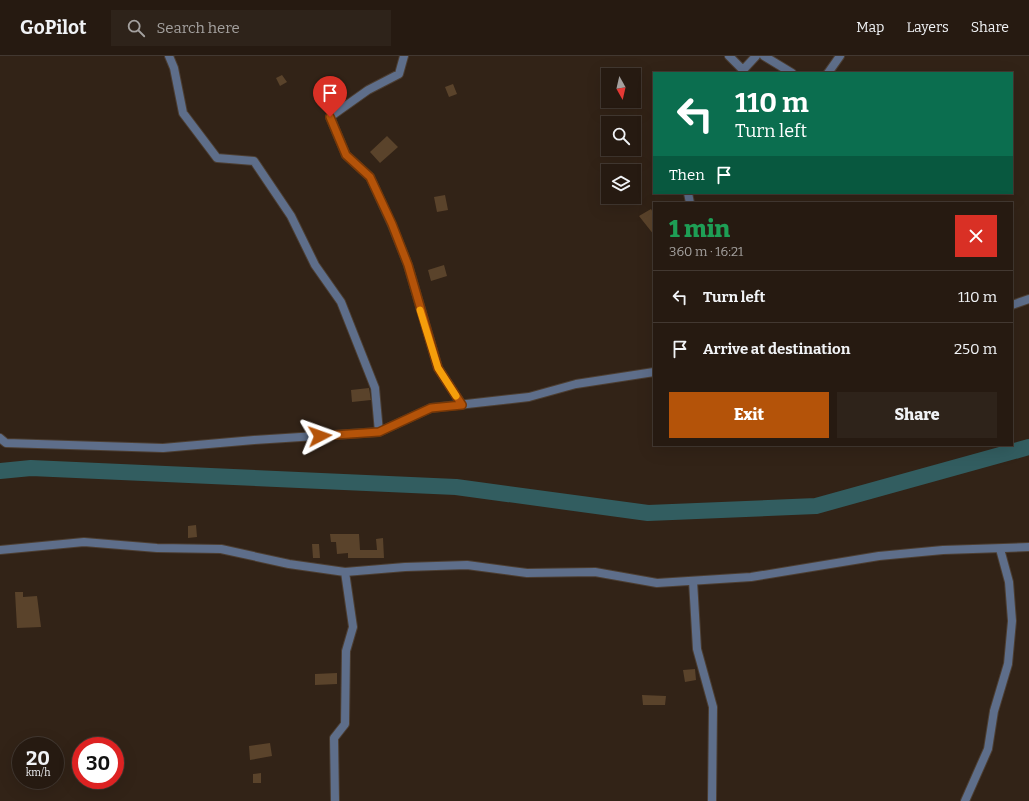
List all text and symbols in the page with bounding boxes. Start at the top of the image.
search box [111,10,391,46]
text: GoPilot [20,16,87,39]
icon: search [125,17,147,39]
text: Search here [157,19,240,37]
text: Map [856,19,884,36]
text: Layers [906,19,949,36]
text: Share [971,19,1009,36]
north arrow [601,68,641,108]
map controls [601,68,641,204]
pin [313,76,347,117]
icon: arrive [319,82,341,104]
text: 110 m [735,86,809,119]
icon: left [669,88,721,140]
button: search [601,116,641,156]
text: Turn left [735,120,807,142]
button: layers [601,164,641,204]
icon: arrive [713,164,735,186]
text: Then [669,166,705,184]
text: 1 min [669,215,730,243]
button: close [955,215,997,257]
text: 360 m · 16:21 [669,244,743,259]
icon: left [669,286,691,308]
text: Turn left [703,288,765,306]
text: 110 m [958,288,997,306]
icon: arrive [669,338,691,360]
text: Arrive at destination [703,340,850,358]
text: 250 m [954,340,997,358]
button: Exit [669,392,829,438]
button: Share [837,392,997,438]
position arrow [299,415,341,457]
speed limit sign: 30 [72,737,124,789]
text: 20 [26,746,50,770]
text: km/h [26,767,50,779]

